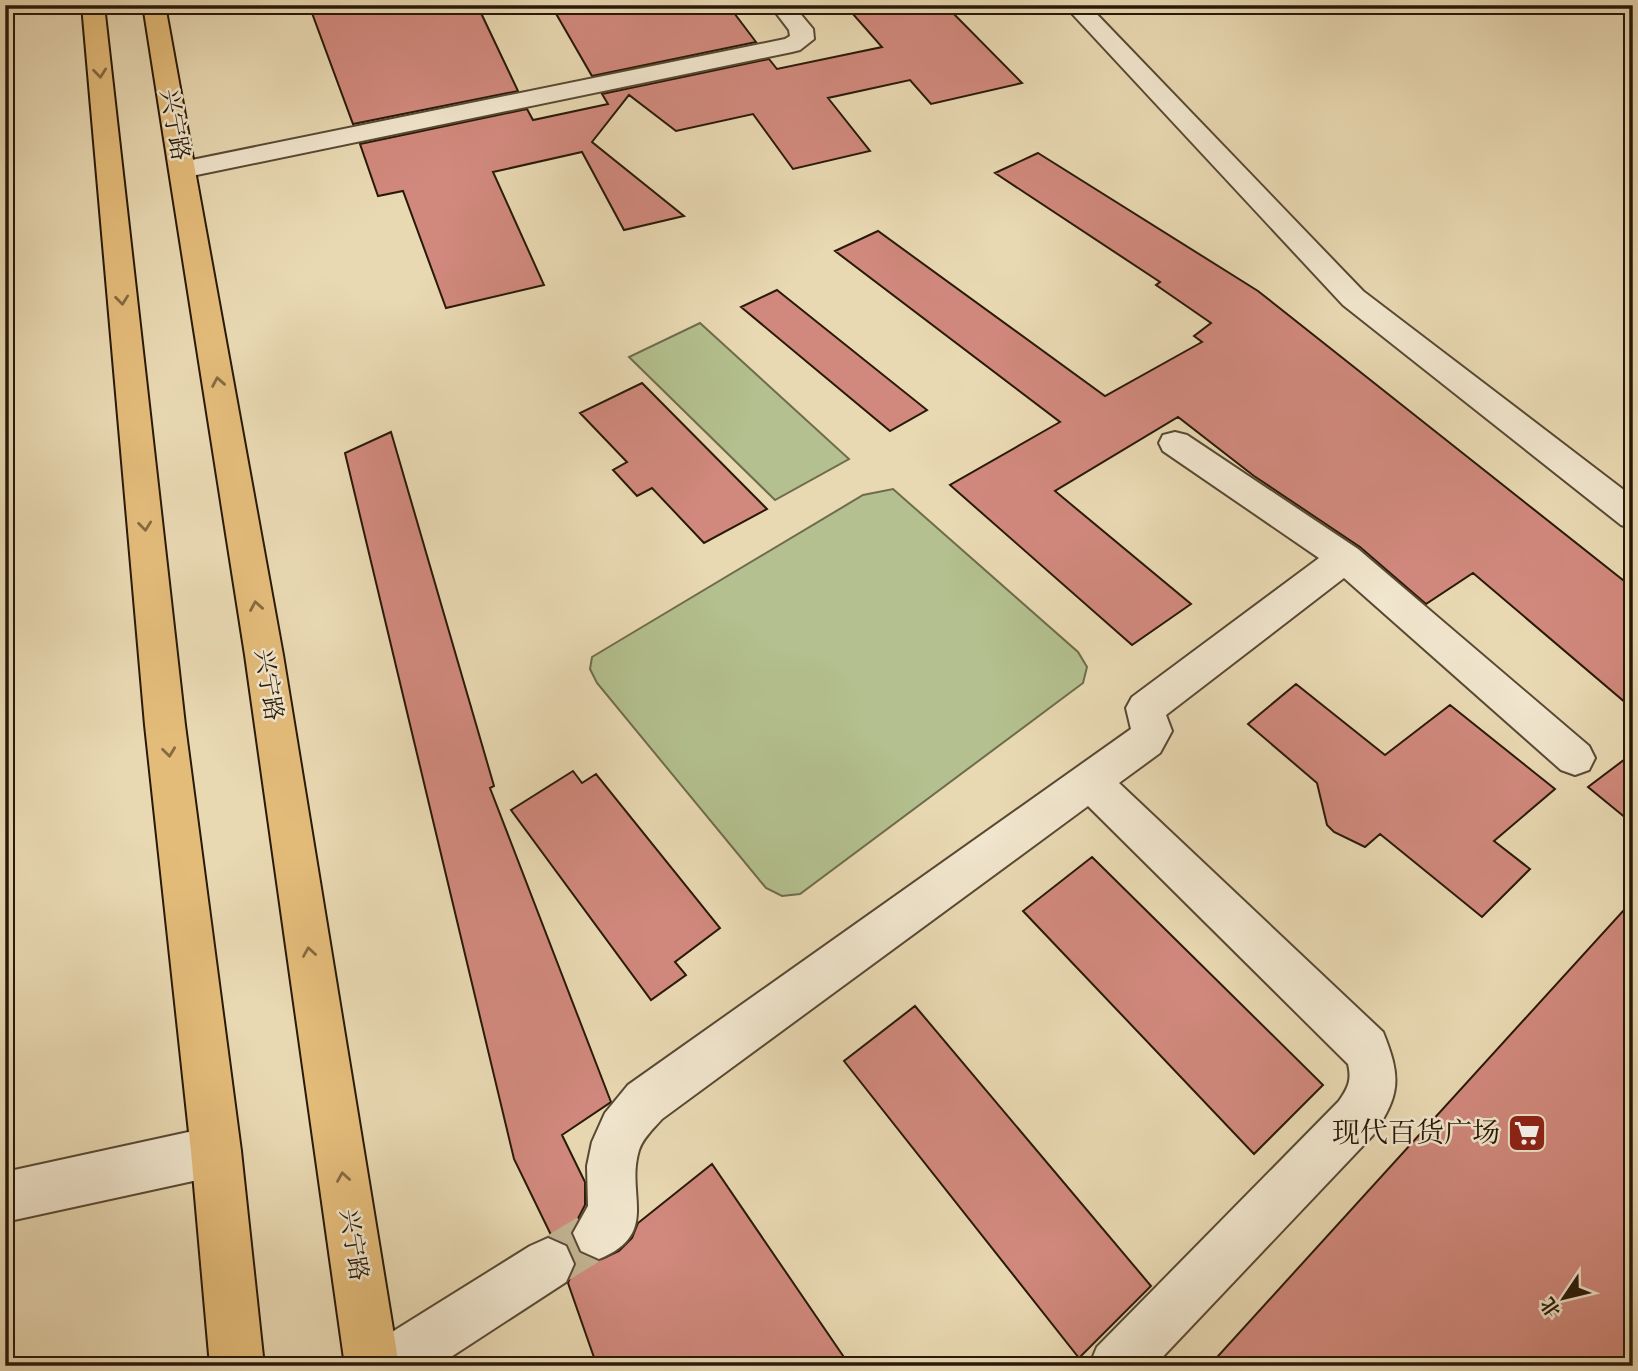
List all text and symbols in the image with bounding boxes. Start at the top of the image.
one-way arrow [92,67,107,79]
street label: 兴宁路 [153,87,195,163]
one-way arrow [115,294,130,305]
one-way arrow [211,376,226,388]
one-way arrow [138,520,153,532]
one-way arrow [249,600,264,612]
street label: 兴宁路 [248,647,288,723]
one-way arrow [161,746,176,758]
one-way arrow [302,946,317,958]
supermarket icon: 现代百货广场 [1506,1112,1548,1154]
place label: 现代百货广场 [1332,1116,1500,1151]
one-way arrow [336,1171,351,1183]
street label: 兴宁路 [333,1207,373,1283]
north arrow [1530,1262,1600,1332]
text: 北 [1536,1293,1566,1321]

